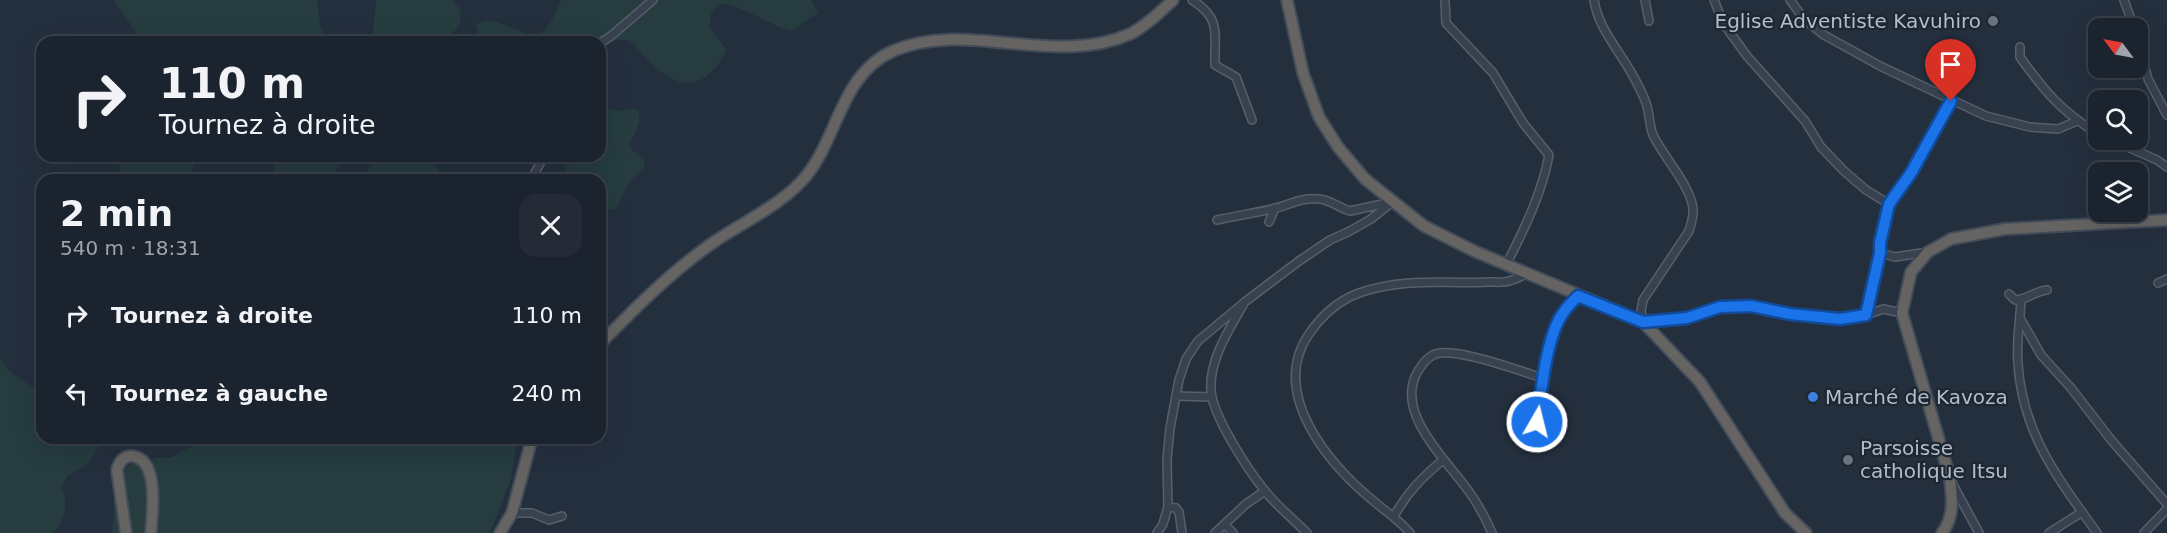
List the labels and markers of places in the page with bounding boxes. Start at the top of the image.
place label: Eglise Adventiste Kavuhiro [1715,9,1981,33]
marker: Eglise Adventiste Kavuhiro [1986,14,2000,28]
pin [1925,39,1976,101]
place label: Marché de Kavoza [1825,385,2008,409]
marker: Marché de Kavoza [1806,390,1820,404]
place label: Parsoisse catholique Itsu [1860,436,2008,483]
marker: Parsoisse catholique Itsu [1841,453,1855,467]

